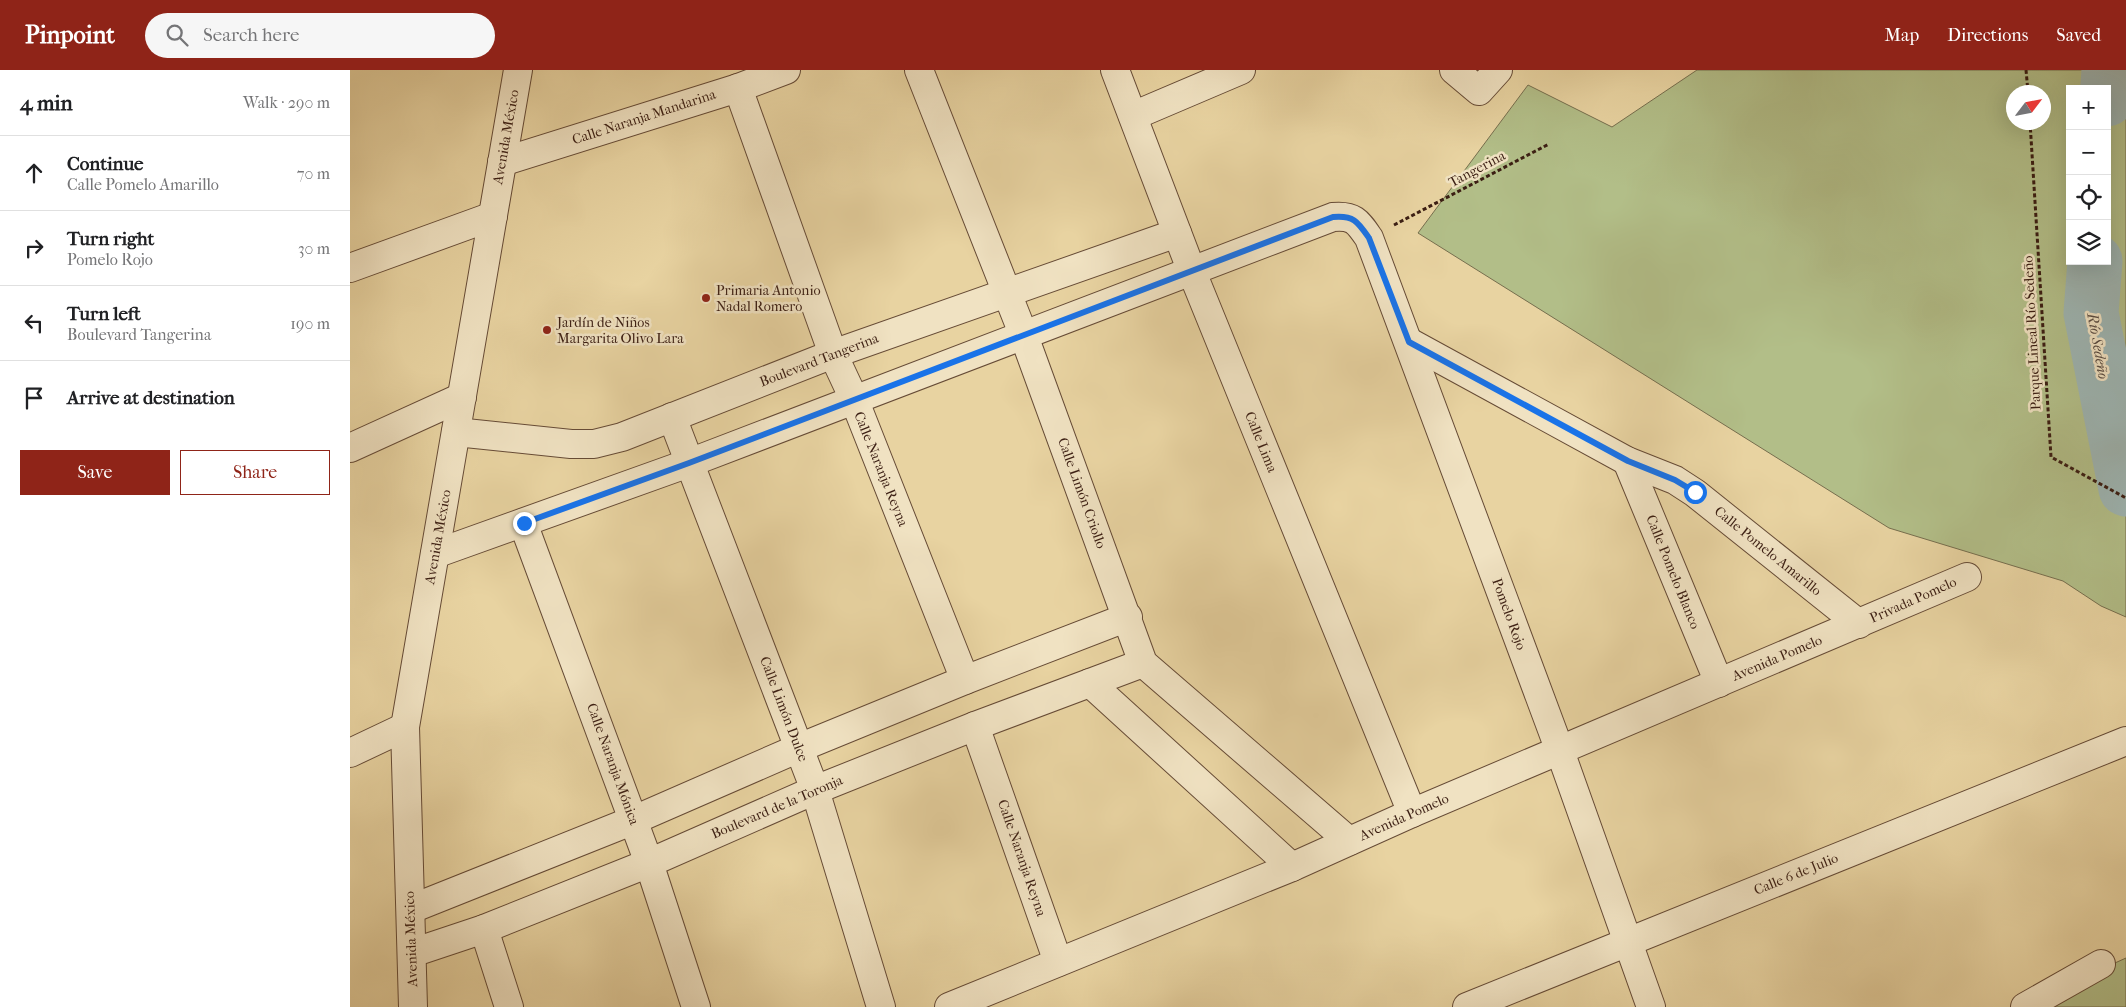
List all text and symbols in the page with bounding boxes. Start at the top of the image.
search box [145,13,495,58]
text: Pinpoint [25,21,115,49]
icon: search [163,21,191,49]
text: Search here [203,24,299,46]
text: Map [1885,25,1919,46]
text: Directions [1947,25,2028,46]
text: Saved [2056,25,2101,46]
north arrow [2006,85,2051,130]
map controls [2066,85,2111,265]
button: + [2066,85,2111,130]
street label: Calle Naranja Mandarina [570,86,718,148]
street label: Avenida México [489,88,523,187]
text: 4 min [20,91,73,115]
text: Walk · 290 m [243,93,330,112]
button: − [2066,130,2111,175]
street label: Tangerina [1446,147,1509,191]
text: Continue [67,153,143,175]
icon: ahead [20,159,48,187]
text: 70 m [297,164,330,183]
text: Calle Pomelo Amarillo [67,175,219,194]
button: locate [2066,175,2111,220]
button: layers [2066,220,2111,265]
text: Turn right [67,228,154,250]
icon: right [20,234,48,262]
text: 30 m [298,239,330,258]
text: Pomelo Rojo [67,250,153,269]
street label: Parque Lineal Río Sedeño [2019,255,2045,411]
place label: Primaria Antonio Nadal Romero [716,282,821,315]
marker: Primaria Antonio Nadal Romero [700,292,712,304]
text: Turn left [67,303,141,325]
icon: left [20,309,48,337]
water label: Río Sedeño [2083,311,2113,380]
text: 190 m [290,314,330,333]
place label: Jardín de Niños Margarita Olivo Lara [556,314,684,347]
marker: Jardín de Niños Margarita Olivo Lara [541,324,553,336]
text: Boulevard Tangerina [67,325,211,344]
street label: Boulevard Tangerina [757,329,881,391]
icon: arrive [20,384,48,412]
text: Arrive at destination [67,387,235,409]
street label: Calle Naranja Reyna [850,409,912,529]
street label: Calle Lima [1241,409,1281,475]
street label: Calle Limón Criollo [1054,435,1110,551]
button: Save [20,450,170,495]
button: Share [180,450,330,495]
route start [1684,481,1707,504]
street label: Avenida México [421,488,455,587]
street label: Calle Pomelo Amarillo [1711,503,1825,599]
route end [513,512,536,535]
street label: Calle Pomelo Blanco [1642,512,1704,632]
street label: Privada Pomelo [1867,573,1959,627]
street label: Pomelo Rojo [1488,576,1530,652]
street label: Avenida Pomelo [1728,631,1825,685]
street label: Calle Limón Dulce [756,654,812,764]
street label: Calle Naranja Mónica [583,701,643,828]
street label: Boulevard de la Toronja [709,771,846,842]
street label: Avenida Pomelo [1356,790,1451,845]
street label: Calle Naranja Reyna [994,797,1050,919]
street label: Calle 6 de Julio [1751,849,1841,899]
street label: Avenida México [401,891,421,988]

